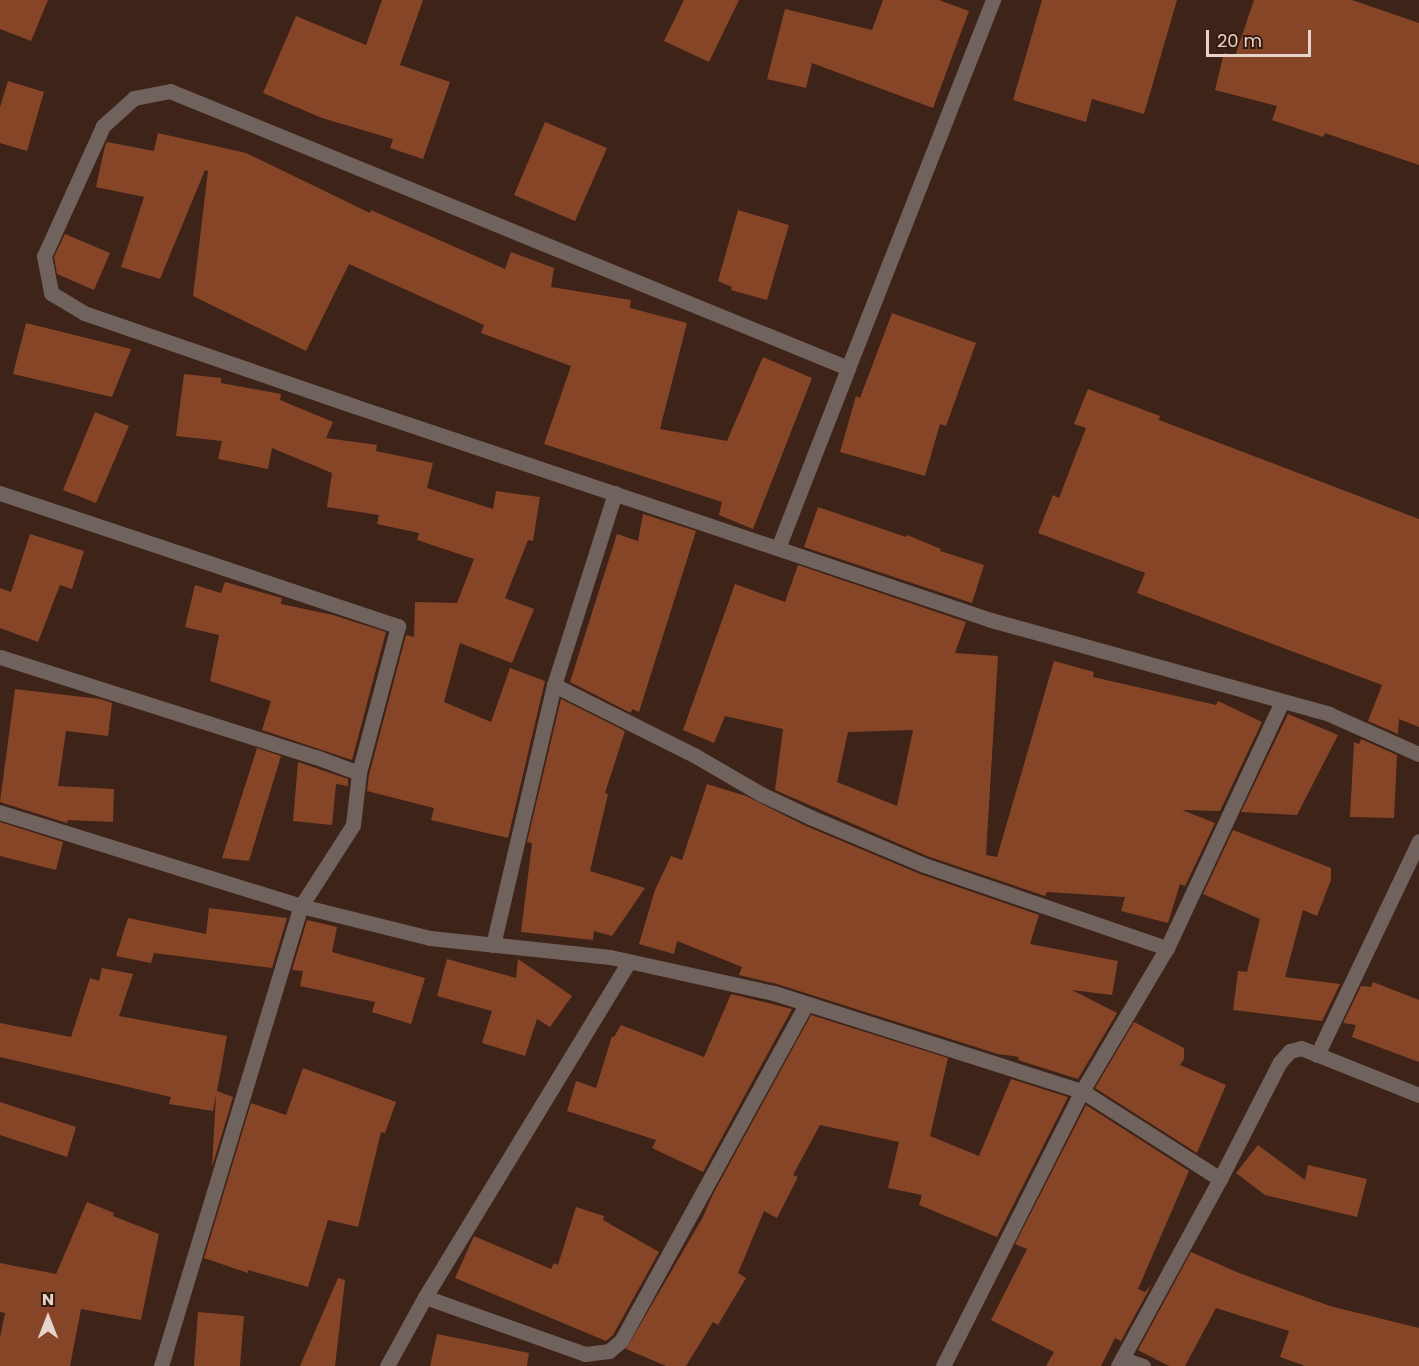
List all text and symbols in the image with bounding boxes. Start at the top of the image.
scale bar [1209,18,1314,56]
text: 20 m [1217,28,1262,53]
north arrow [18,1288,78,1348]
text: N [42,1288,54,1311]

